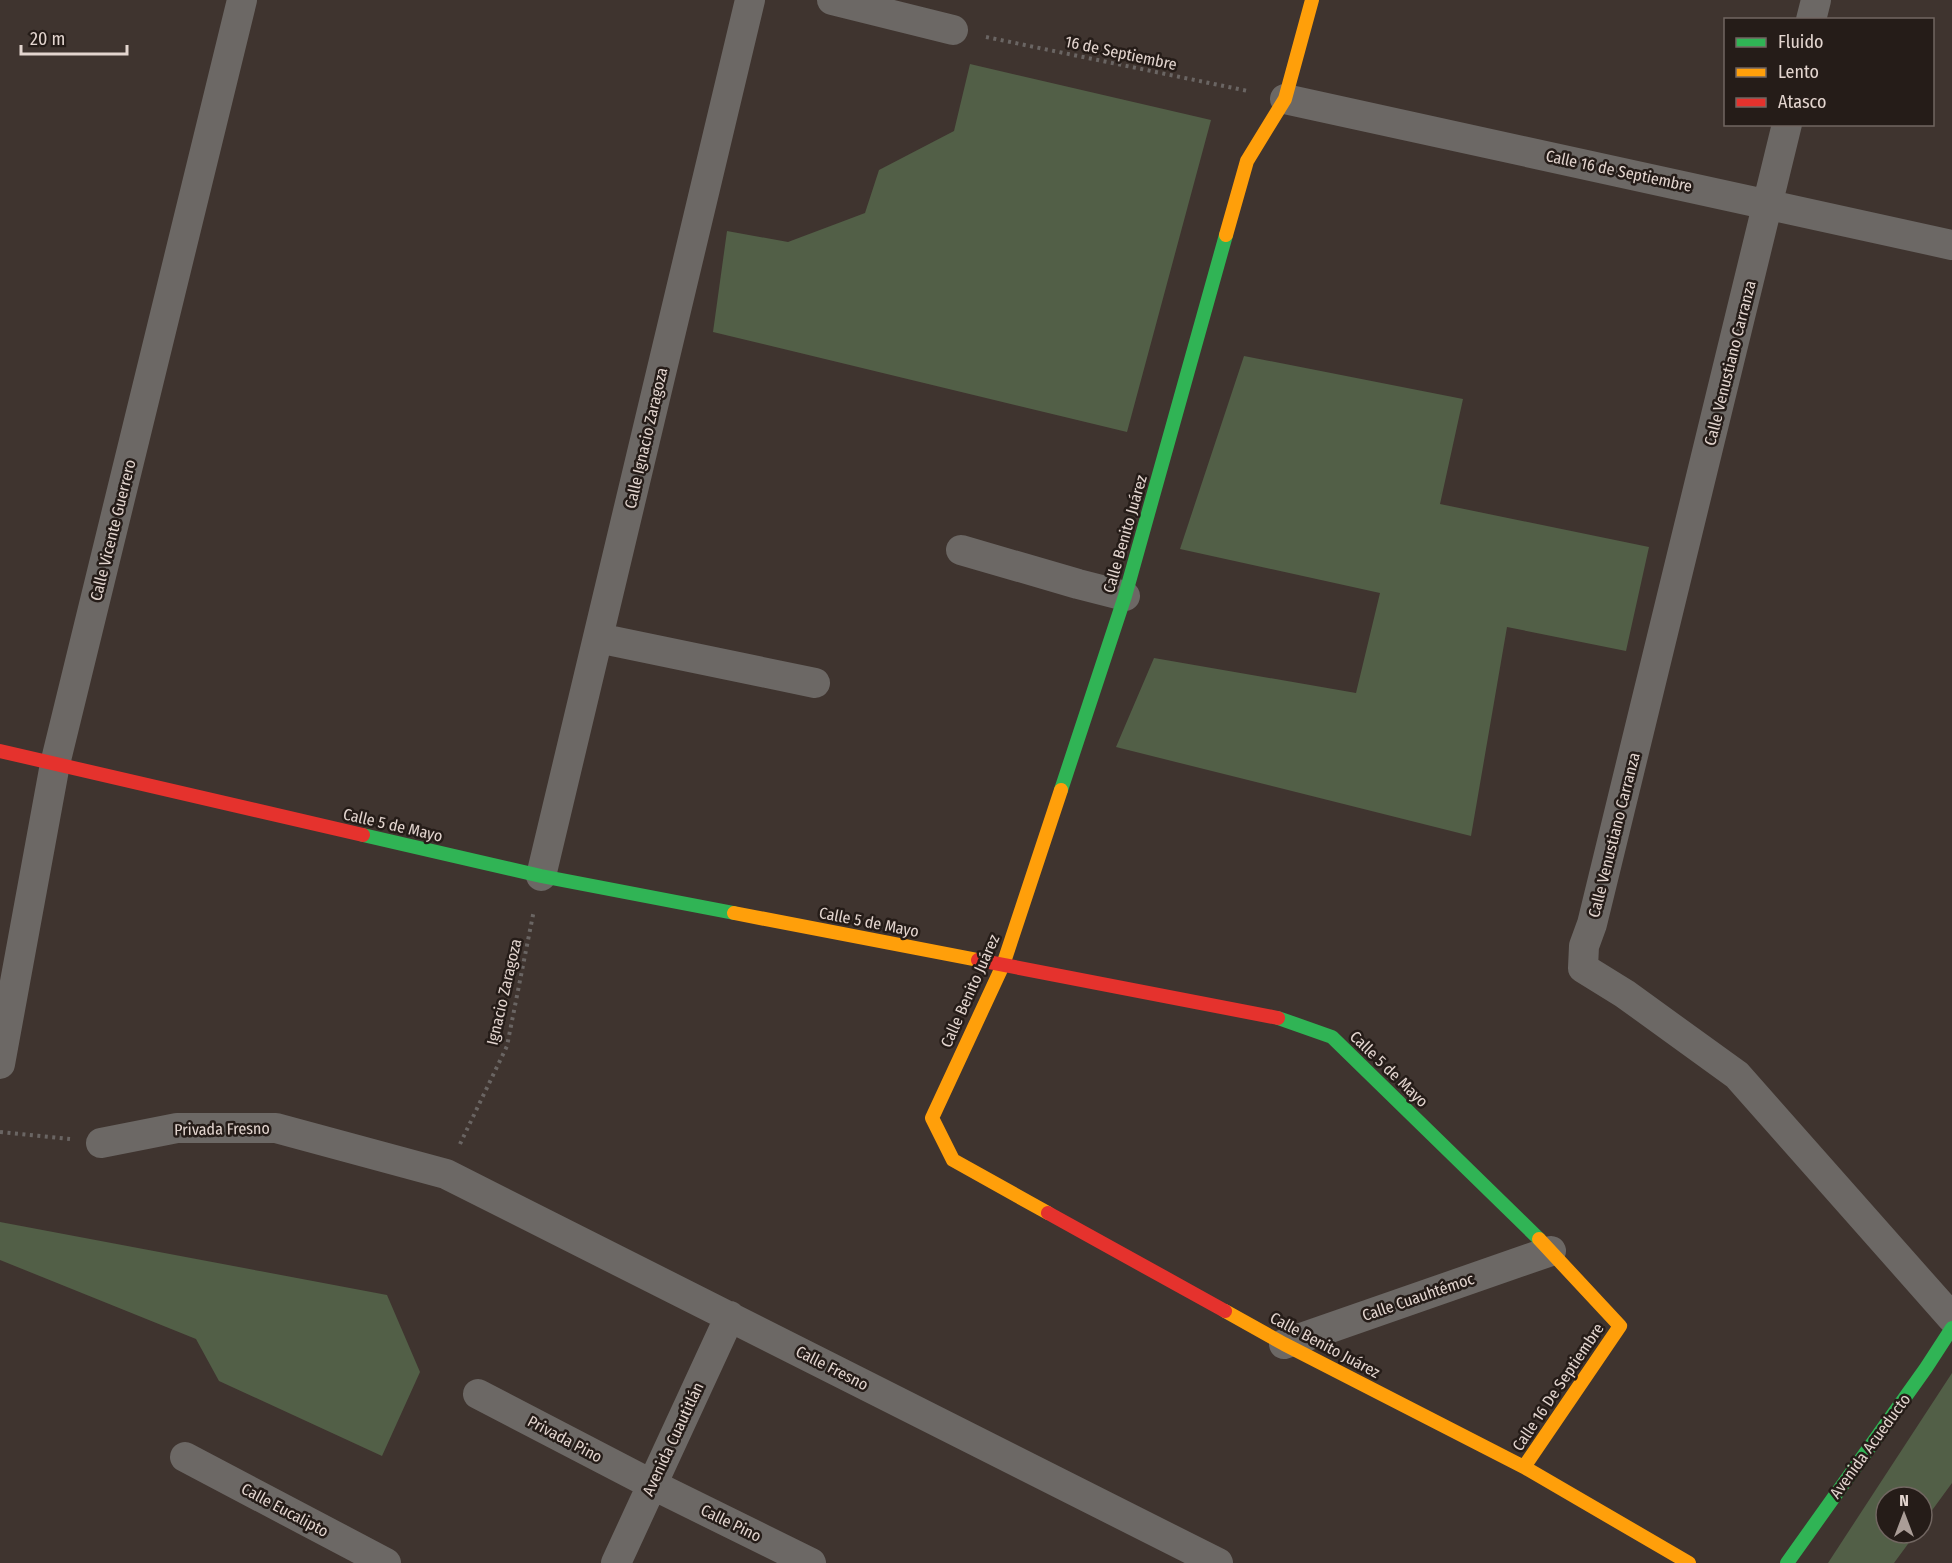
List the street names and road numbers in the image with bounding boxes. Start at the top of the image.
street label: 16 de Septiembre [1063,32,1179,74]
street label: Calle 16 de Septiembre [1544,146,1694,196]
street label: Calle Venustiano Carranza [1700,278,1760,447]
street label: Calle Ignacio Zaragoza [621,365,672,510]
street label: Calle Vicente Guerrero [86,457,140,603]
street label: Calle Benito Juárez [1099,473,1151,595]
street label: Calle Venustiano Carranza [1584,750,1644,919]
street label: Calle 5 de Mayo [341,804,445,846]
street label: Calle 5 de Mayo [817,903,921,941]
street label: Calle Benito Juárez [937,932,1003,1050]
street label: Ignacio Zaragoza [483,937,525,1047]
street label: Calle 5 de Mayo [1346,1027,1432,1111]
street label: Privada Fresno [174,1119,270,1139]
street label: Calle Cuauhtémoc [1360,1269,1477,1325]
street label: Calle Benito Juárez [1267,1308,1383,1382]
street label: Calle 16 De Septiembre [1508,1319,1608,1454]
street label: Calle Fresno [793,1342,871,1394]
street label: Avenida Cuautitlán [638,1379,708,1499]
street label: Avenida Acueducto [1826,1390,1914,1502]
street label: Privada Pino [524,1411,606,1467]
street label: Calle Eucalipto [238,1479,332,1541]
street label: Calle Pino [698,1500,764,1546]

